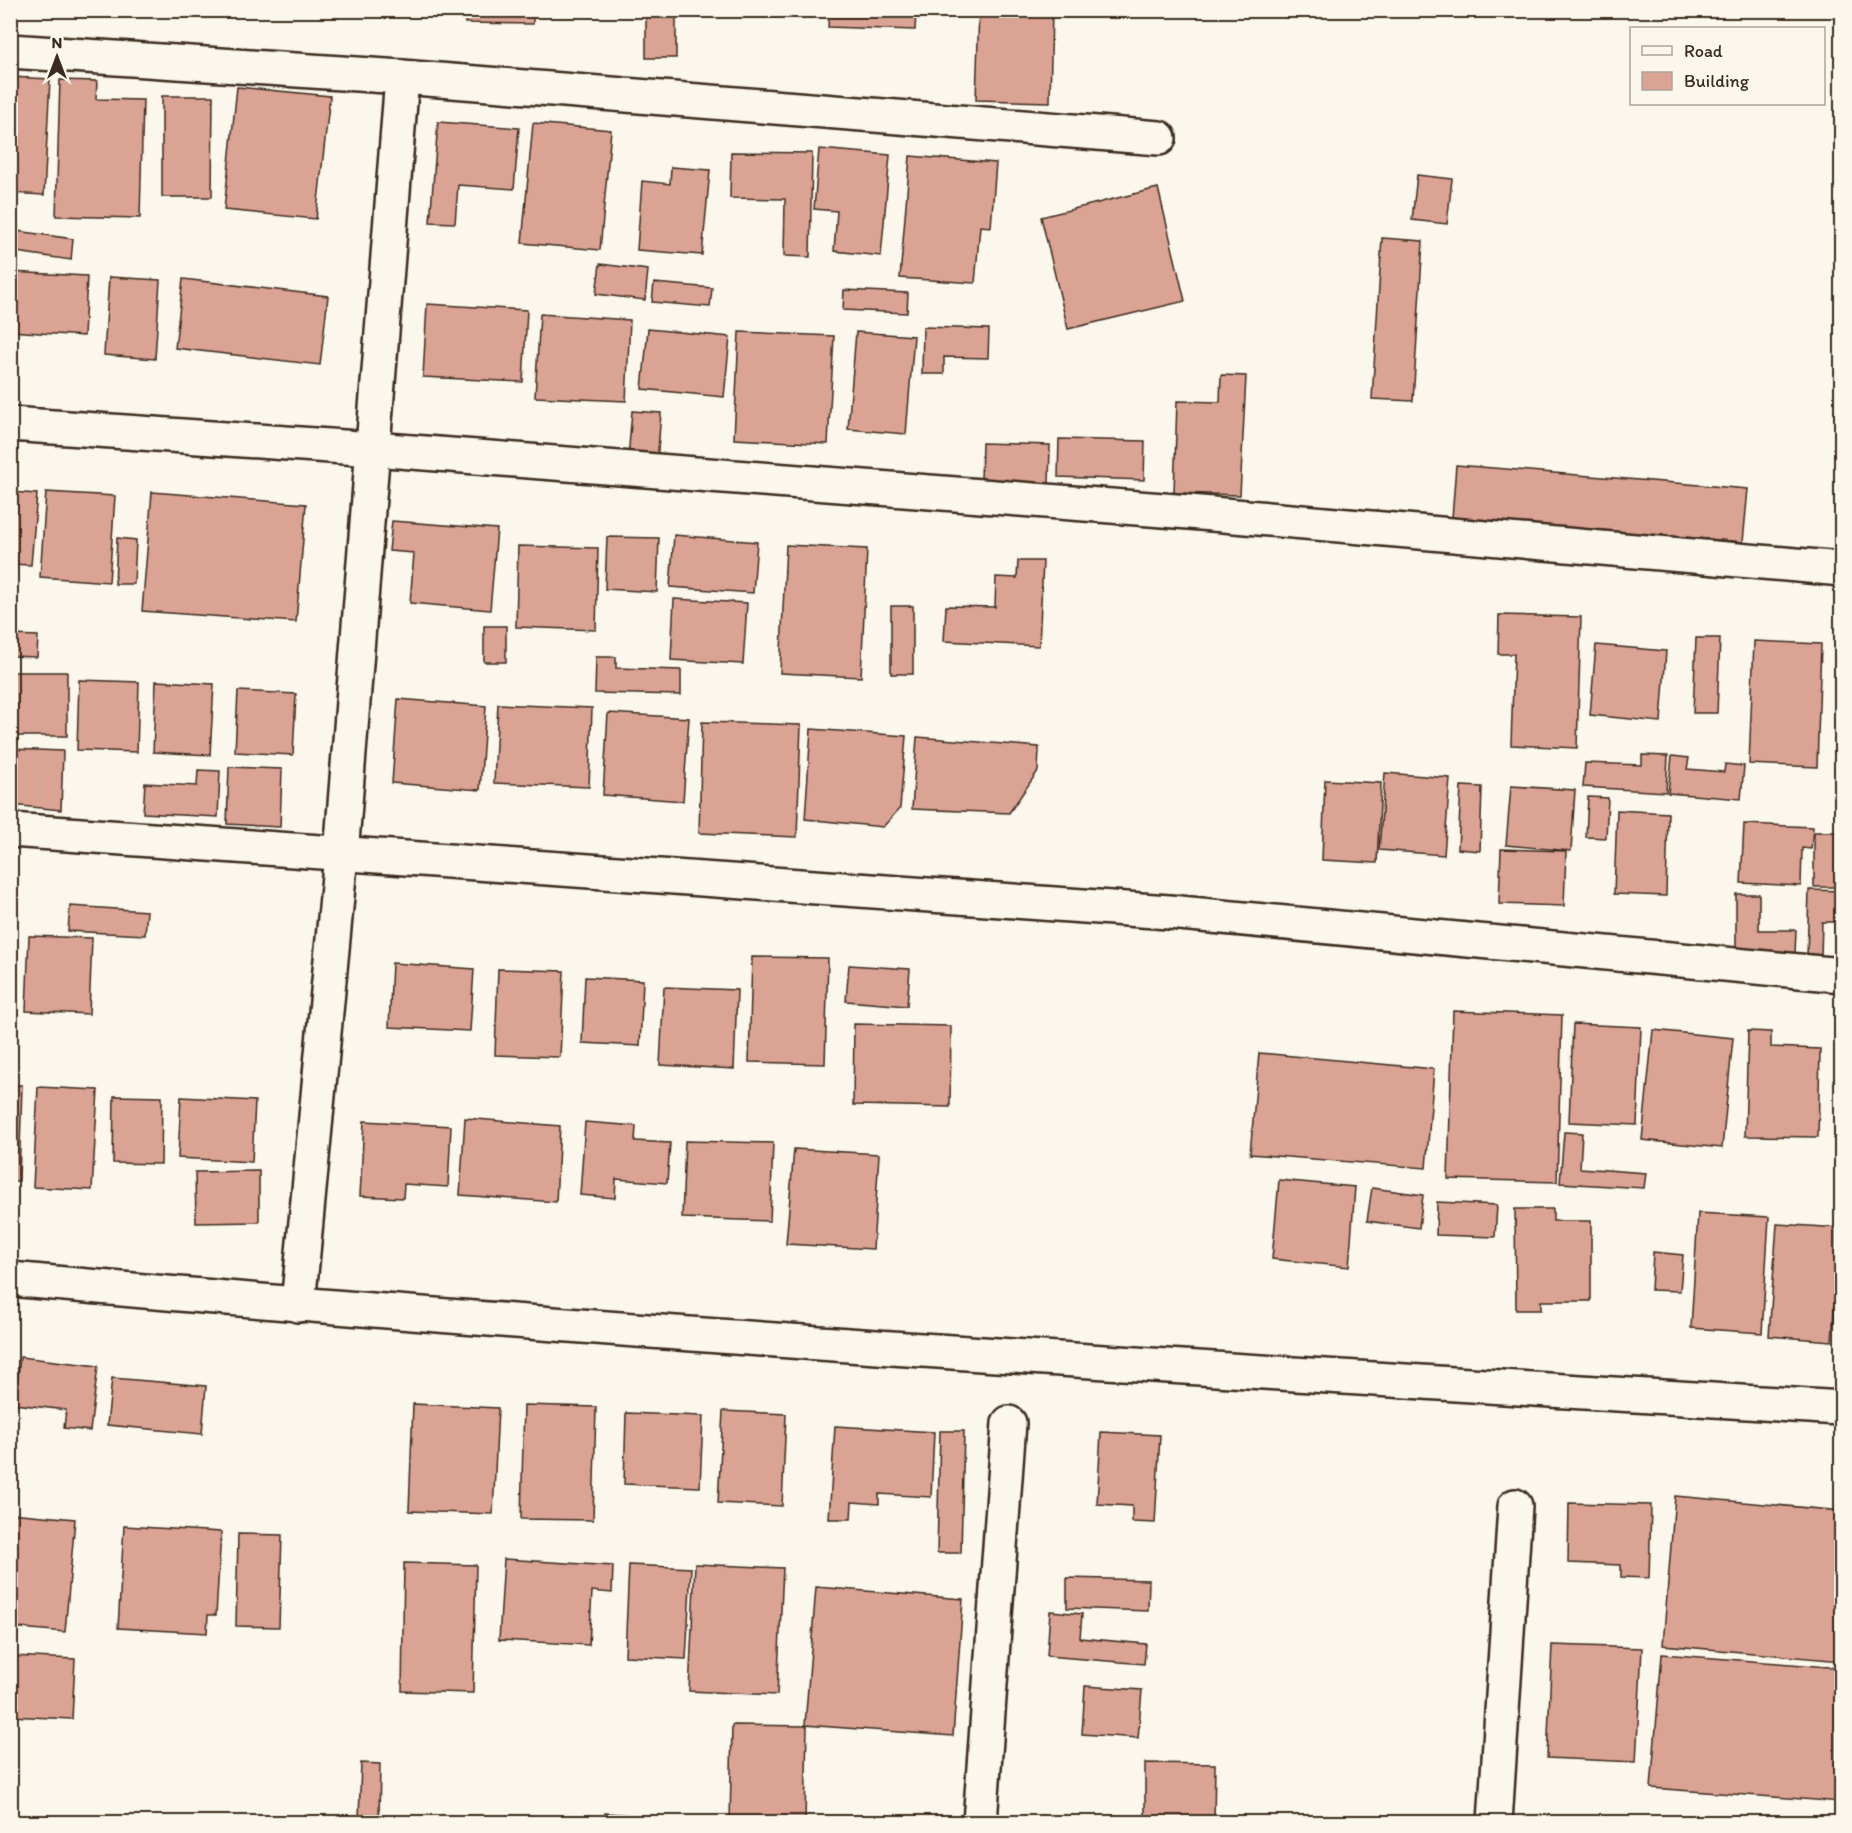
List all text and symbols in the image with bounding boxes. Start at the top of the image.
north arrow [27,27,87,87]
legend [1630,27,1825,105]
text: N [52,33,62,52]
text: Road [1684,40,1723,62]
text: Building [1684,70,1750,92]

